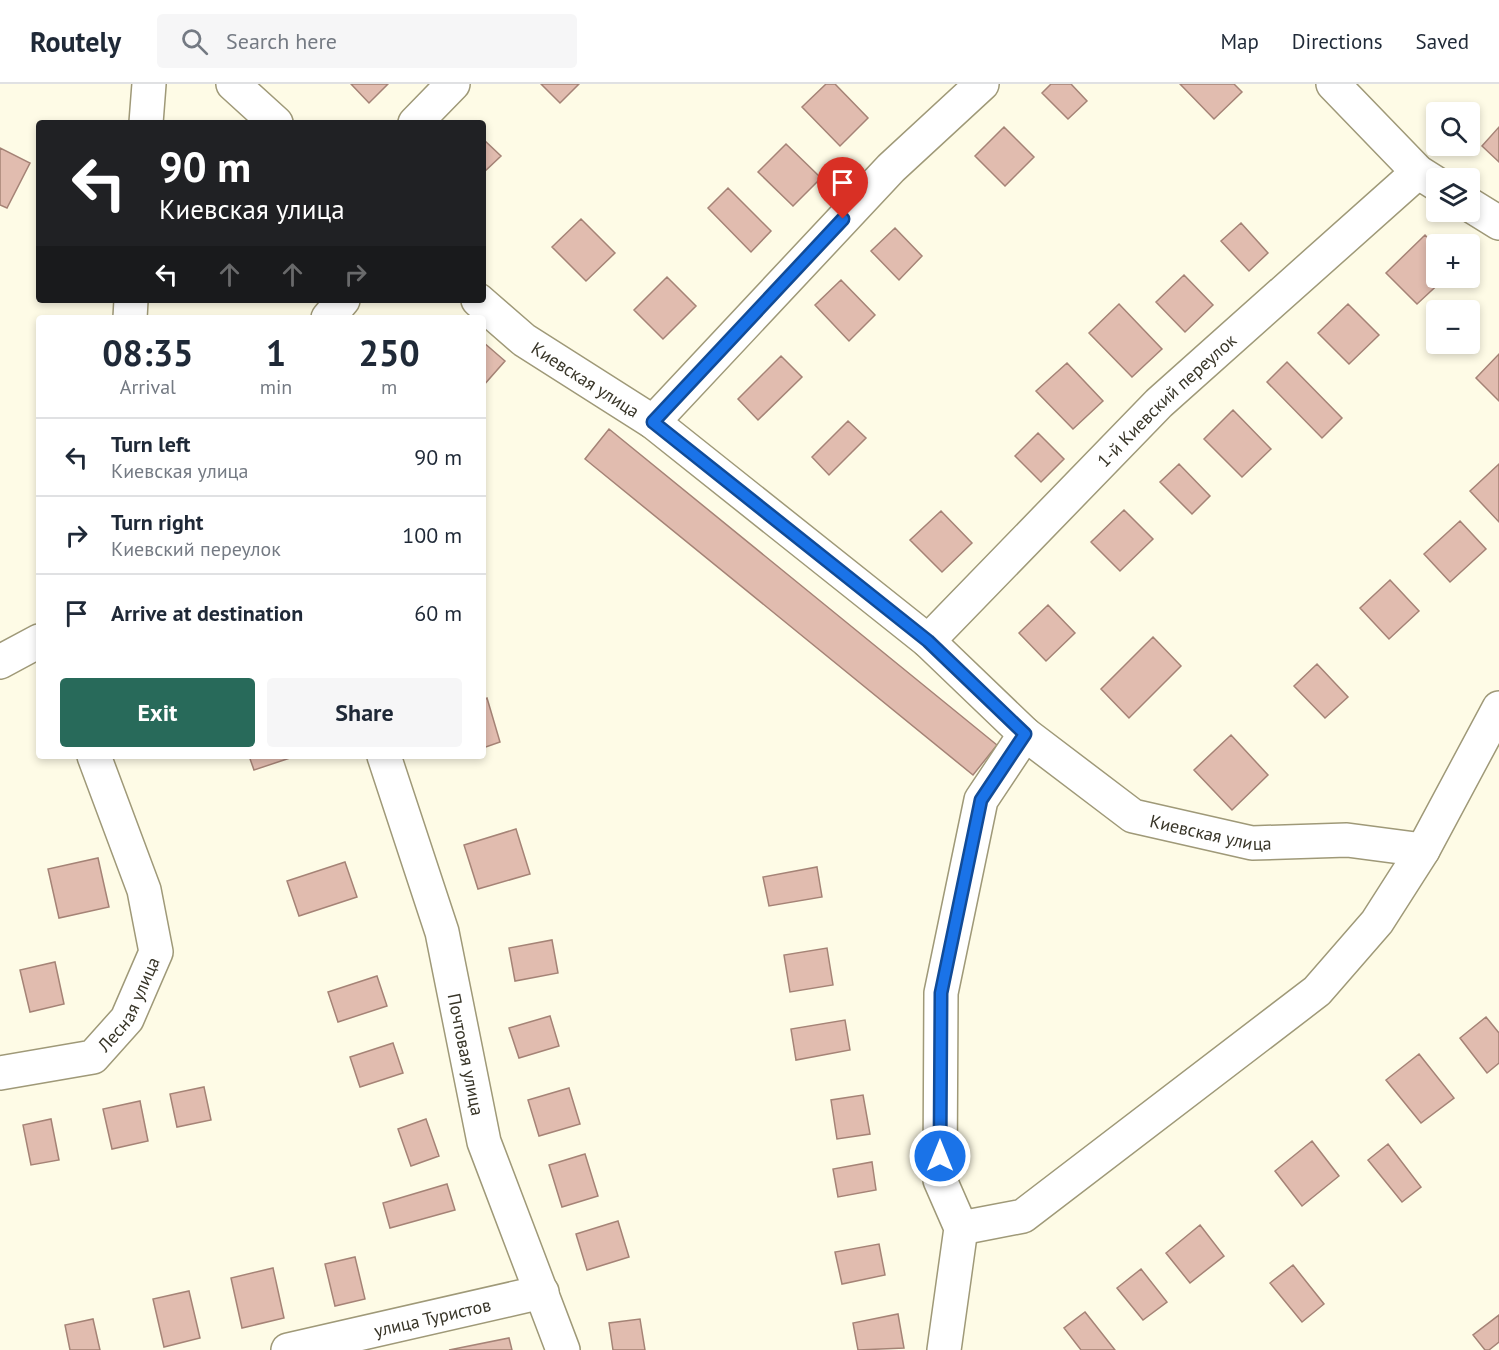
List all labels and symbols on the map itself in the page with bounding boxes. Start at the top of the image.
pin [817,157,868,219]
street label: 1-й Киевский переулок [1092,328,1241,472]
street label: Киевская улица [527,336,644,422]
street label: Киевская улица [1148,809,1272,854]
street label: Лесная улица [91,953,164,1057]
street label: Почтовая улица [443,991,490,1117]
position arrow [908,1124,972,1188]
street label: улица Туристов [372,1293,493,1342]

